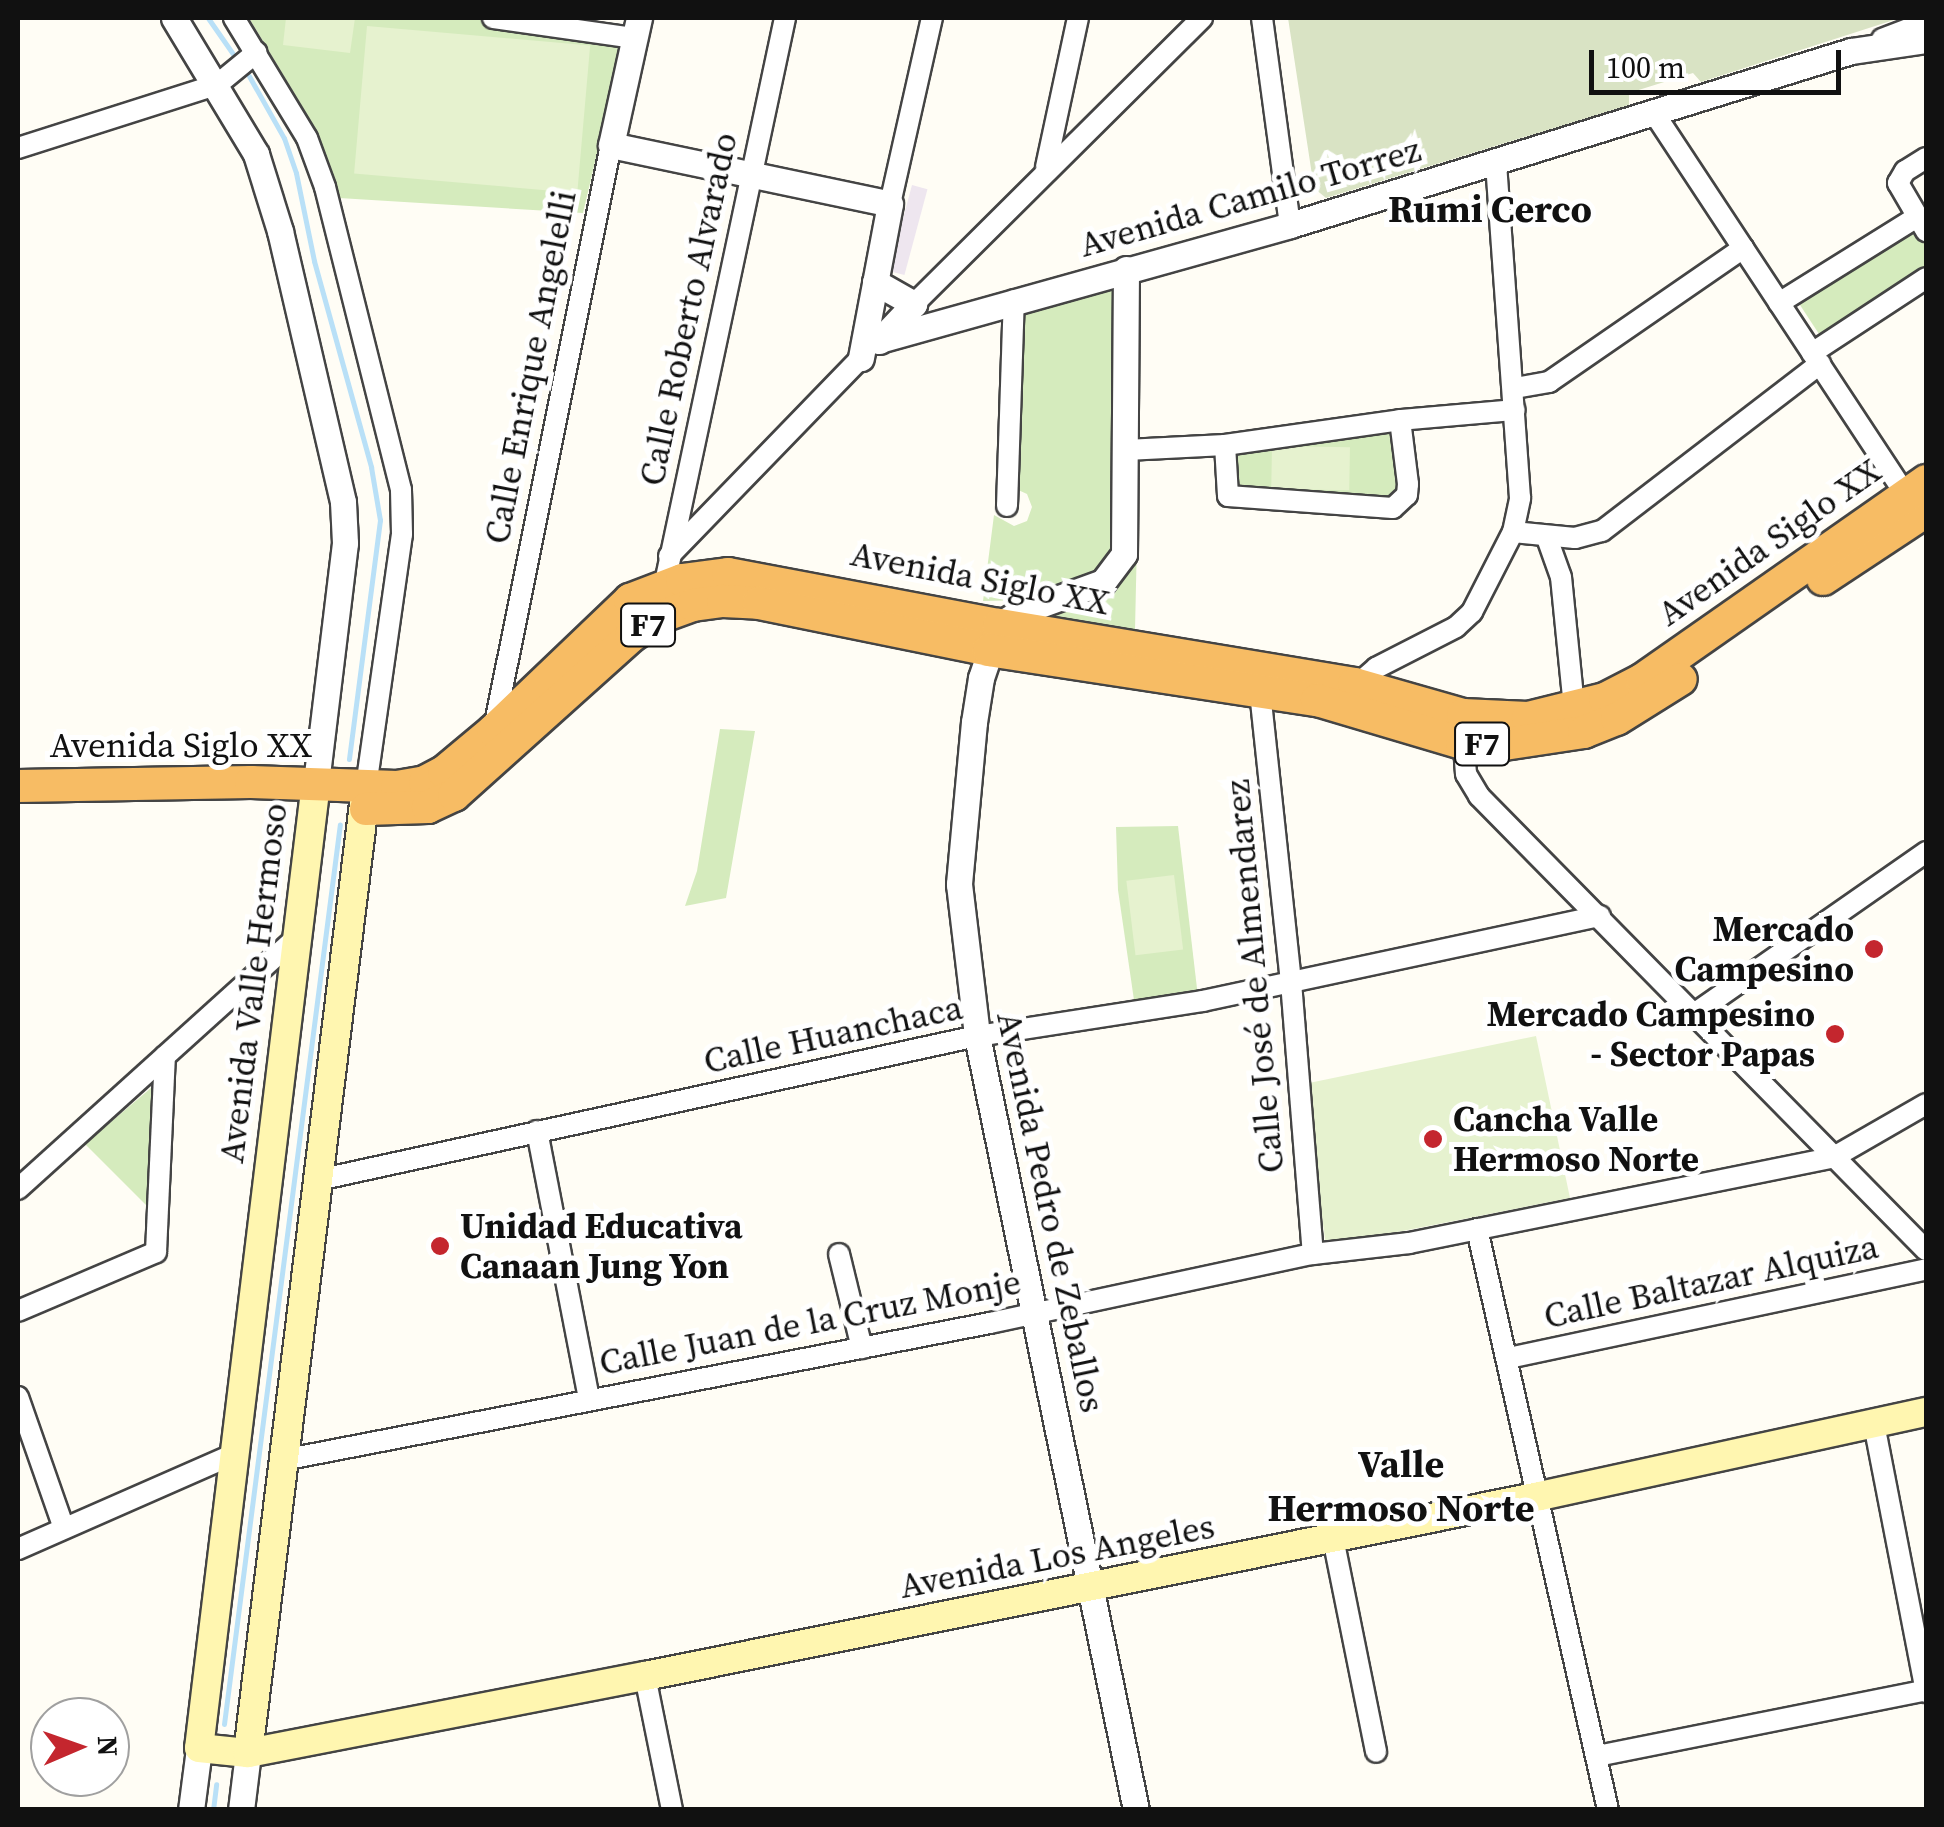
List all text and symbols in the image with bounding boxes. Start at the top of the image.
scale bar [1594,30,1846,92]
text: 100 m [1606,47,1685,88]
street label: Avenida Camilo Torrez [1074,128,1426,266]
street label: Calle Roberto Alvarado [630,129,746,489]
street label: Calle Enrique Angelelli [475,187,585,547]
district label: Rumi Cerco [1388,187,1592,233]
street label: Avenida Siglo XX [1649,450,1889,634]
street label: Avenida Siglo XX [847,532,1113,624]
road number: F7 [618,598,678,652]
road number: F7 [1452,717,1512,771]
street label: Avenida Siglo XX [50,724,312,766]
street label: Calle José de Almendarez [1216,777,1292,1175]
street label: Avenida Valle Hermoso [210,800,296,1166]
place label: Mercado Campesino [1674,908,1854,990]
marker: Mercado Campesino [1863,938,1885,960]
street label: Calle Huanchaca [700,986,966,1082]
place label: Mercado Campesino - Sector Papas [1487,993,1815,1075]
street label: Avenida Pedro de Zeballos [988,1008,1114,1416]
marker: Mercado Campesino - Sector Papas [1824,1023,1846,1045]
place label: Cancha Valle Hermoso Norte [1453,1098,1699,1180]
marker: Cancha Valle Hermoso Norte [1422,1128,1444,1150]
place label: Unidad Educativa Canaan Jung Yon [460,1205,743,1287]
street label: Calle Baltazar Alquiza [1540,1225,1882,1337]
marker: Unidad Educativa Canaan Jung Yon [429,1235,451,1257]
street label: Calle Juan de la Cruz Monje [596,1261,1024,1383]
district label: Valle Hermoso Norte [1267,1442,1535,1532]
street label: Avenida Los Angeles [896,1505,1218,1607]
north arrow [30,1697,130,1797]
text: N [89,1735,127,1757]

